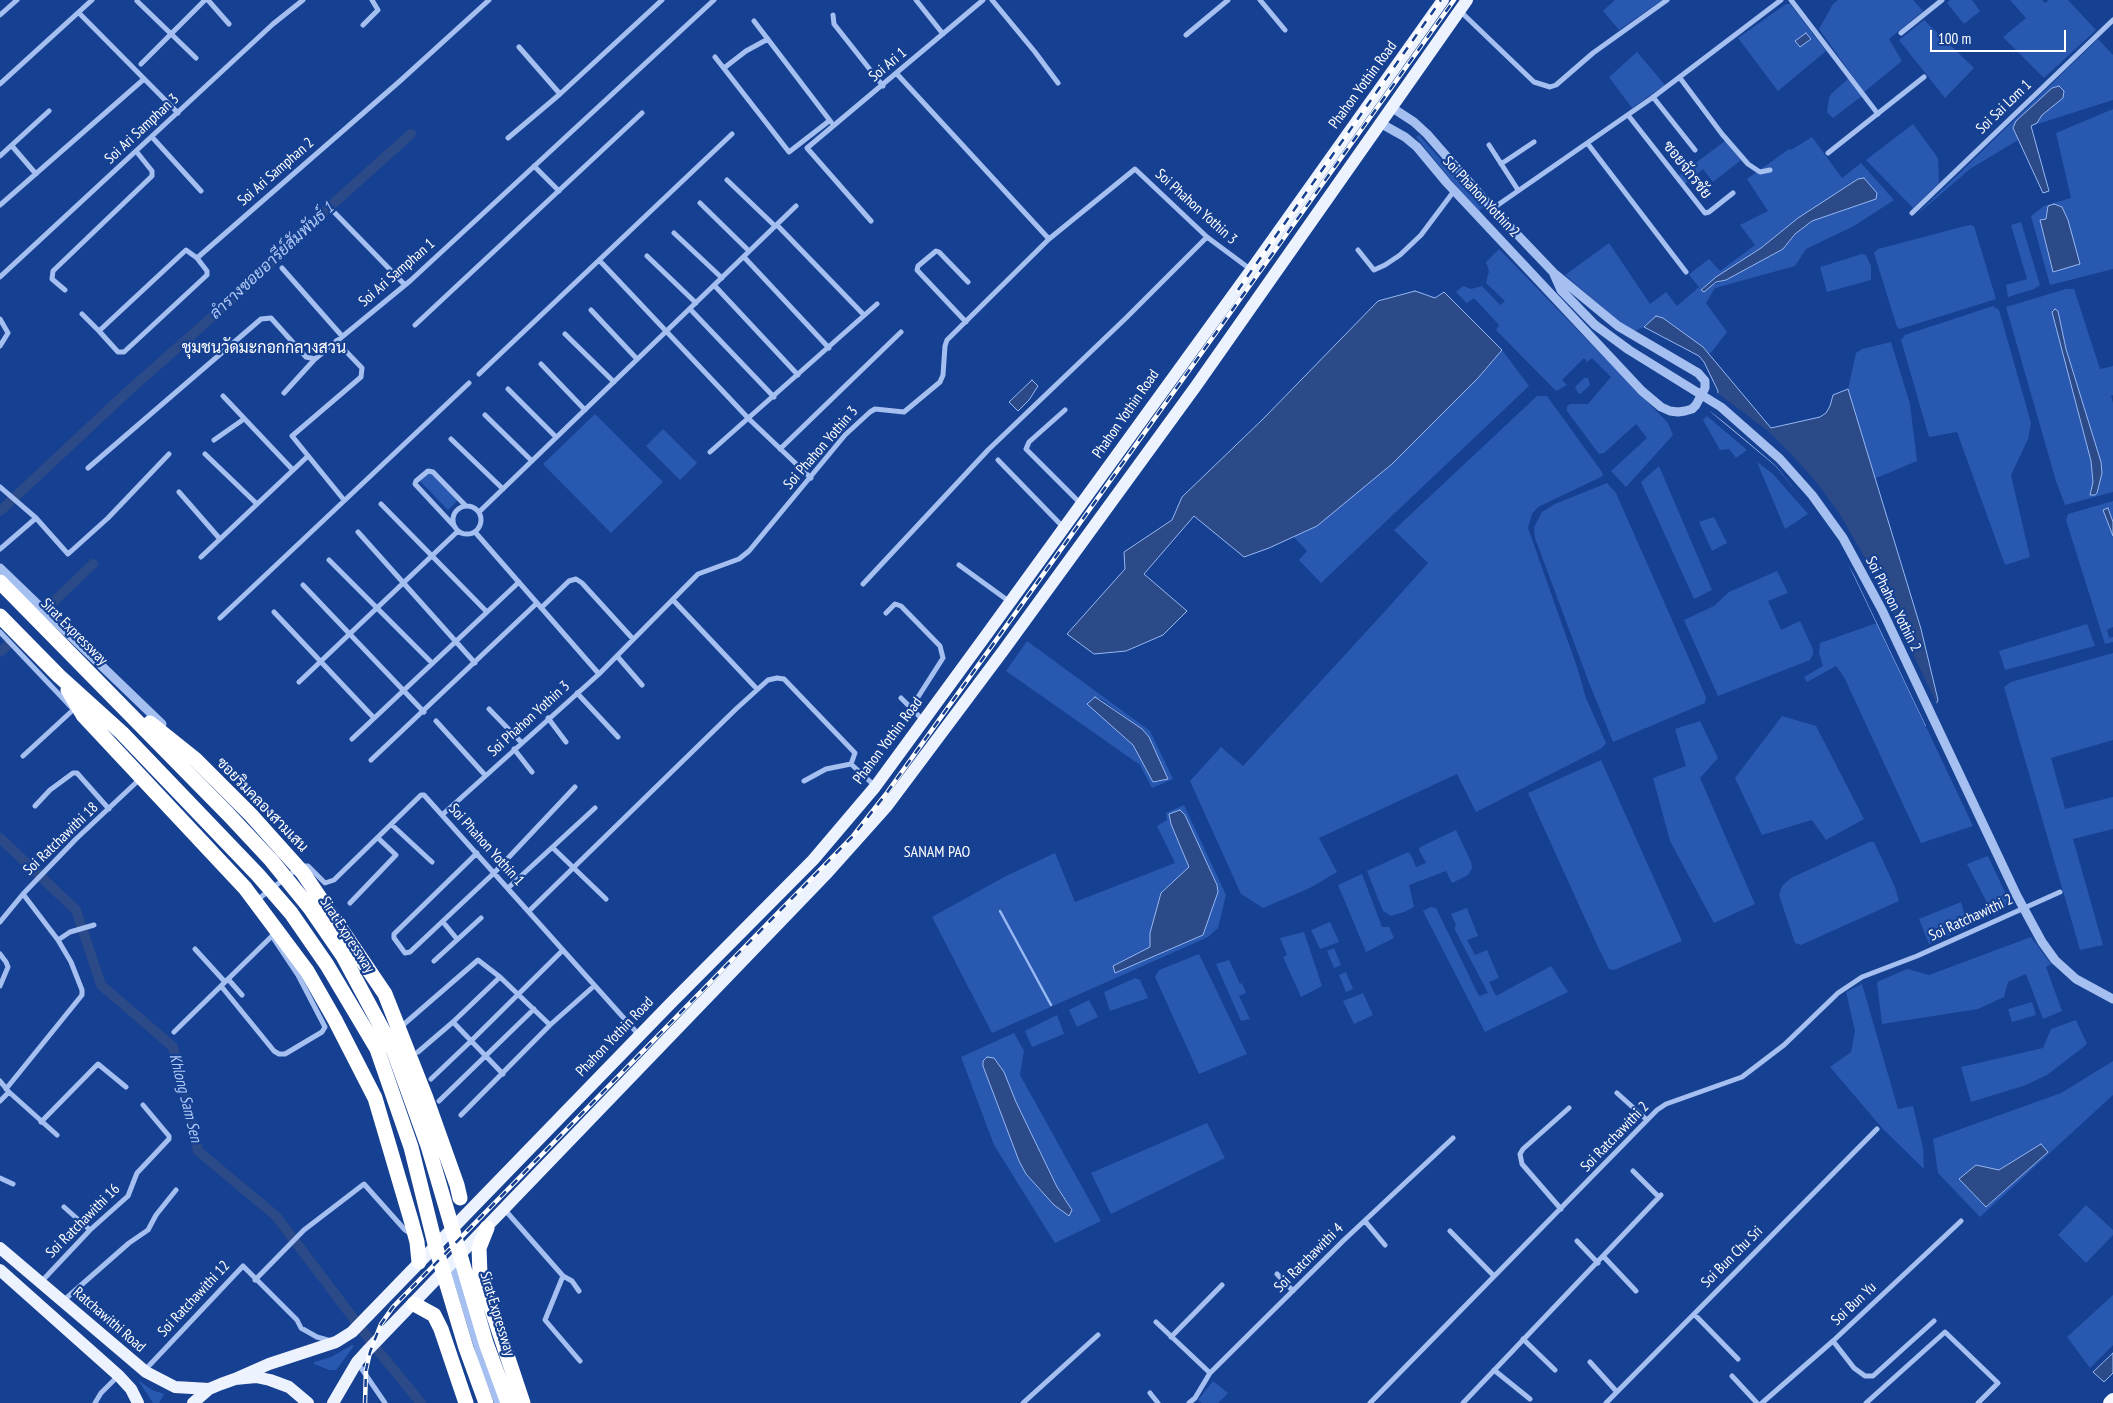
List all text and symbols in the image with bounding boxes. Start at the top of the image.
scale bar [1933,20,2069,52]
text: 100 m [1938,29,1971,48]
street label: Phahon Yothin Road [1325,38,1401,132]
street label: Soi Ari 1 [865,44,911,86]
street label: Soi Sai Lom 1 [1973,76,2035,138]
street label: Soi Ari Samphan 3 [101,90,183,168]
street label: Soi Ari Samphan 2 [234,134,318,210]
street label: ซอยจักรชัย [1659,137,1715,203]
street label: Soi Phahon Yothin 2 [1439,153,1523,241]
street label: Soi Phahon Yothin 3 [1151,165,1241,249]
water label: ลำรางซอยอารีย์สัมพันธ์ 1 [206,199,338,323]
street label: Soi Ari Samphan 1 [355,235,439,311]
district label: ชุมชนวัดมะกอกกลางสวน [182,338,346,358]
street label: Phahon Yothin Road [1089,366,1163,462]
street label: Soi Phahon Yothin 3 [780,403,862,493]
street label: Soi Phahon Yothin 2 [1861,553,1925,655]
street label: Sirat Expressway [37,595,111,669]
street label: Soi Phahon Yothin 3 [484,677,574,761]
street label: Phahon Yothin Road [850,694,926,788]
street label: ซอยริมคลองสามเสน [212,754,312,856]
street label: Soi Ratchawithi 18 [20,799,102,879]
street label: Soi Phahon Yothin 1 [444,800,528,890]
district label: SANAM PAO [898,842,976,862]
street label: Soi Ratchawithi 2 [1926,891,2016,945]
street label: Sirat Expressway [316,894,378,976]
street label: Phahon Yothin Road [572,993,658,1081]
water label: Khlong Sam Sen [165,1052,205,1144]
street label: Soi Ratchawithi 2 [1577,1098,1653,1176]
street label: Soi Ratchawithi 16 [42,1180,124,1262]
street label: Soi Ratchawithi 4 [1271,1220,1347,1296]
street label: Soi Bun Chu Sri [1697,1222,1767,1292]
street label: Soi Ratchawithi 12 [154,1257,234,1341]
street label: Sirat Expressway [476,1270,518,1358]
street label: Soi Bun Yu [1828,1279,1880,1329]
street label: Ratchawithi Road [69,1284,149,1356]

